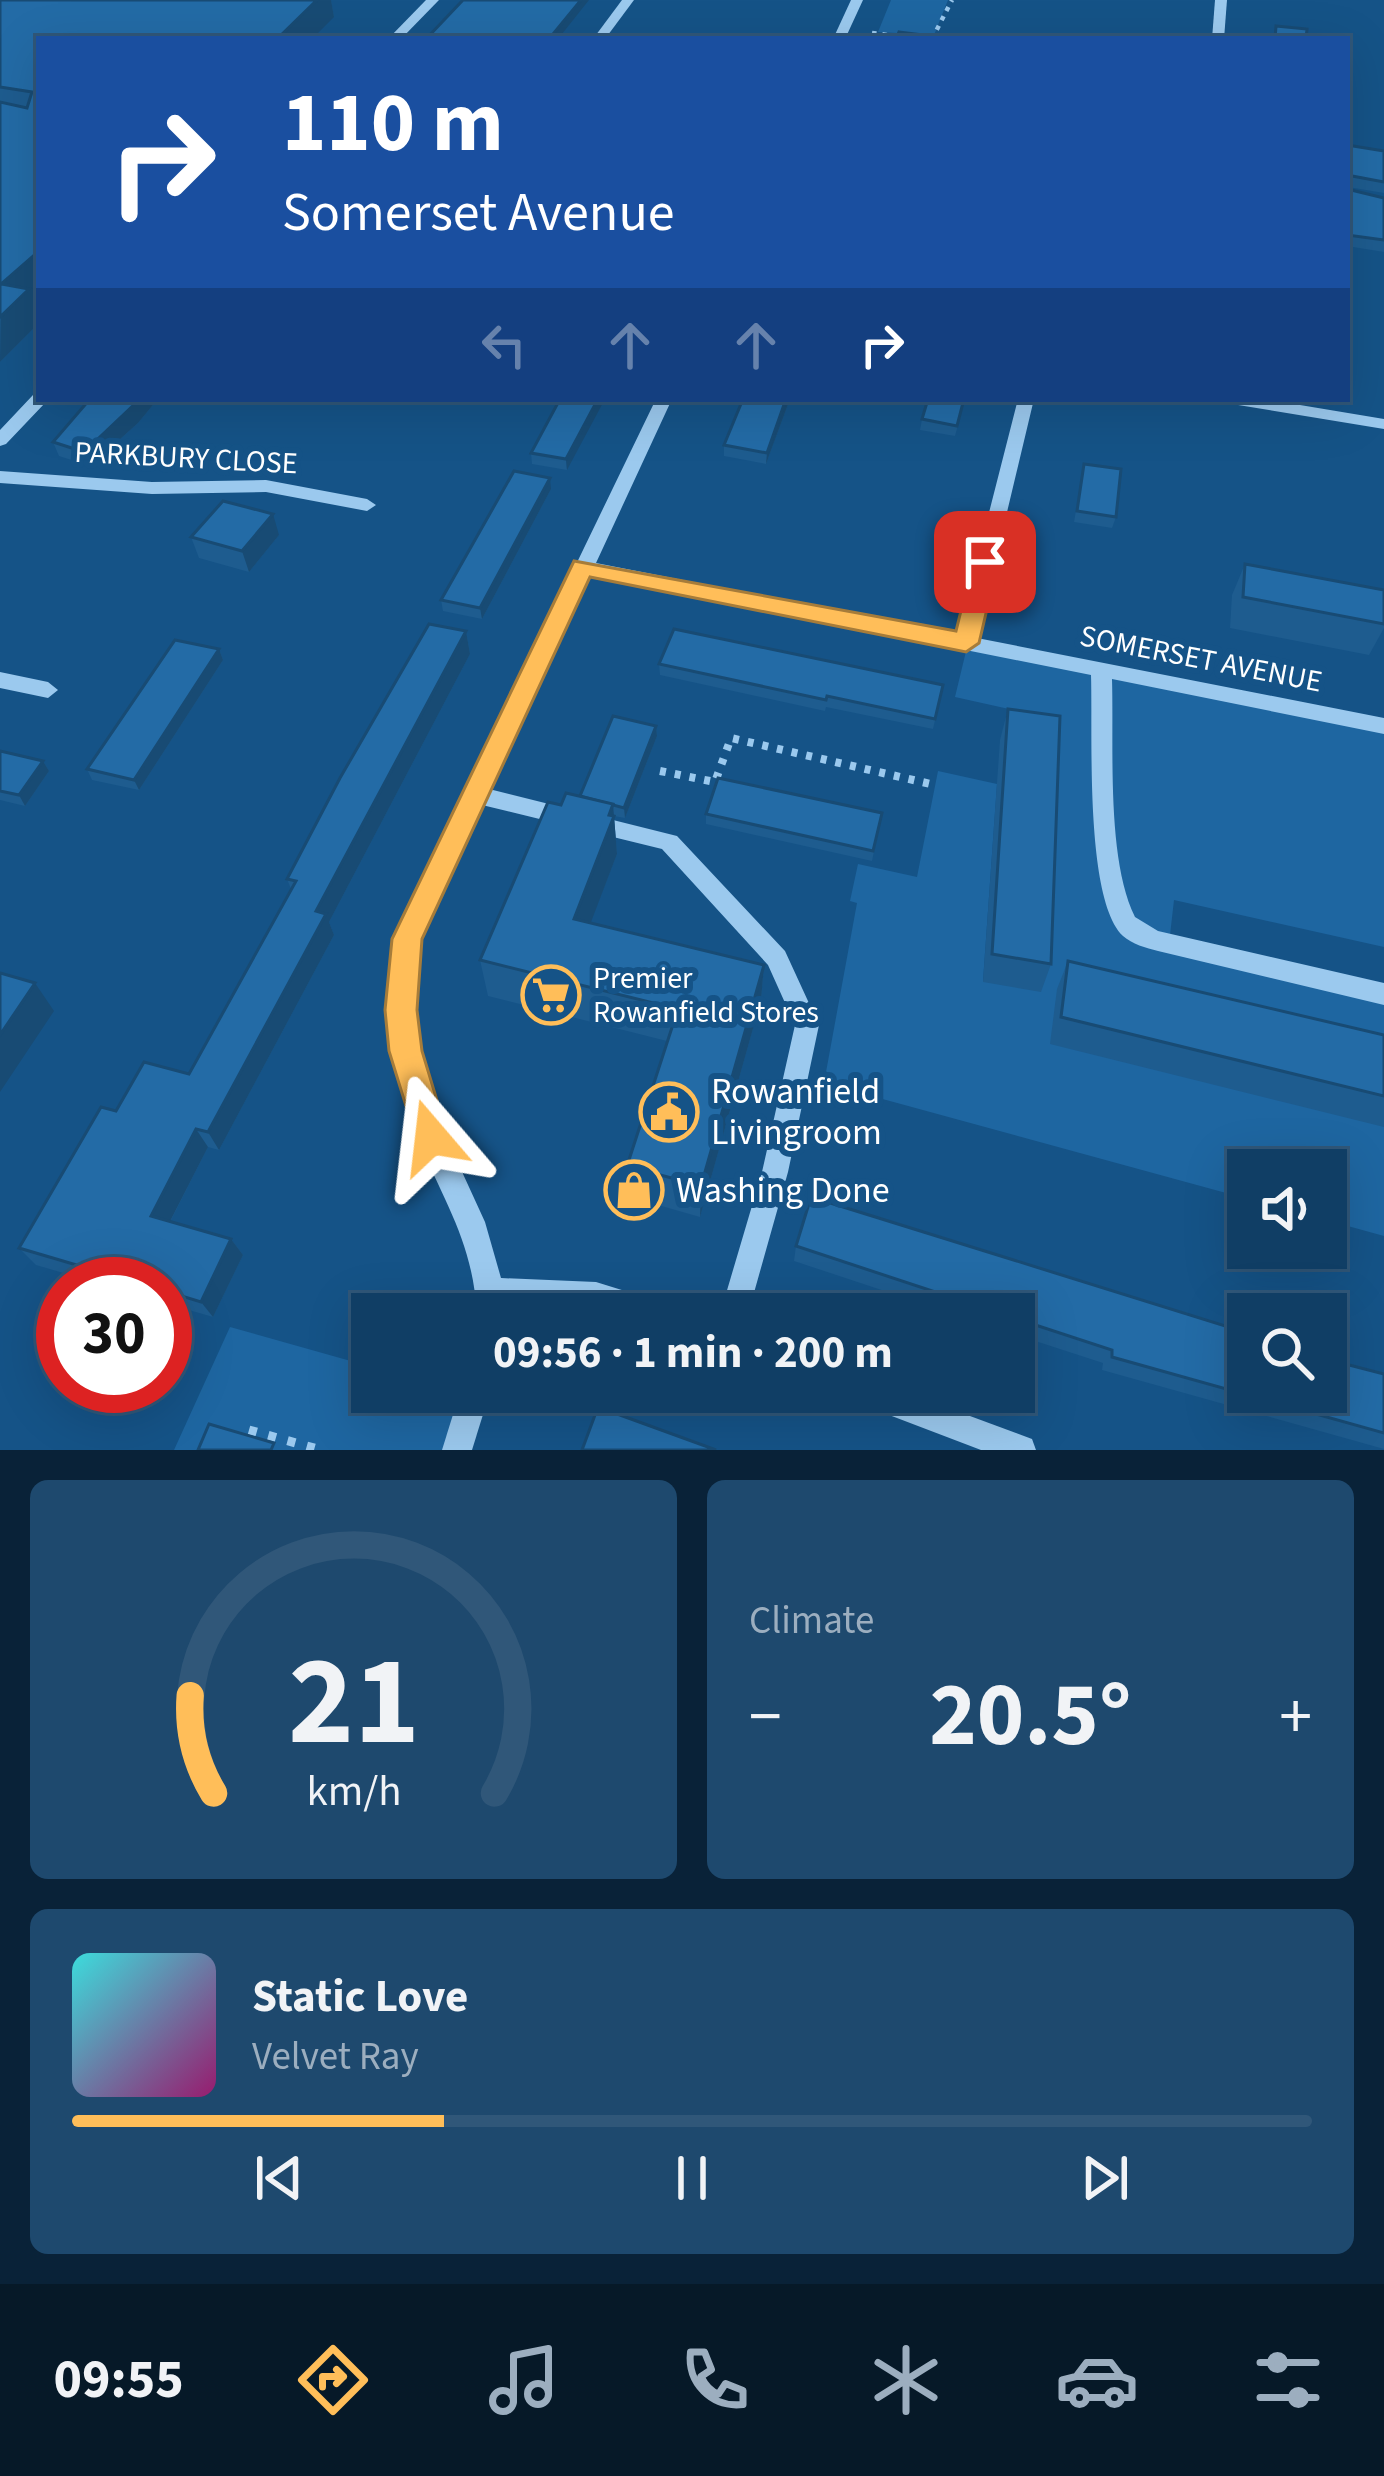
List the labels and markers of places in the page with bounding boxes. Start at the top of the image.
pin [934,511,1036,613]
place label: Premier Rowanfield Stores [593,957,819,1034]
supermarket icon: Premier Rowanfield Stores [520,964,582,1026]
place label: Rowanfield Livingroom [711,1066,882,1158]
public building icon: Rowanfield Livingroom [638,1081,700,1143]
shop icon: Washing Done [603,1159,665,1221]
place label: Washing Done [676,1165,890,1216]

